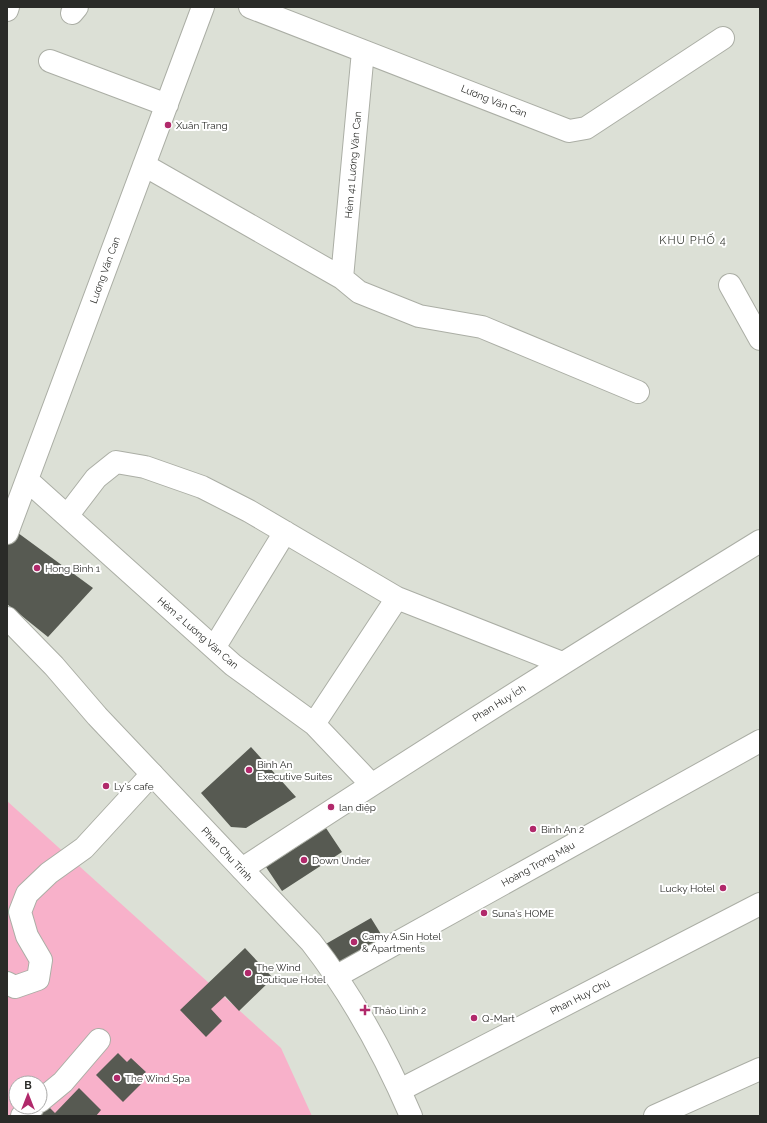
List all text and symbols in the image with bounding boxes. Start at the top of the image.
street label: Lương Văn Can [459,83,529,119]
street label: Hẻm 41 Lương Văn Can [343,111,363,219]
marker: Xuân Trang [163,120,173,130]
place label: Xuân Trang [176,120,228,131]
district label: KHU PHỐ 4 [659,233,727,247]
street label: Lương Văn Can [88,235,122,305]
marker: Hong Binh 1 [32,563,42,573]
place label: Hong Binh 1 [45,563,101,574]
street label: Hẻm 2 Lương Văn Can [156,595,241,671]
street label: Phan Huy Ích [470,682,528,724]
place label: Binh An Executive Suites [257,759,333,782]
marker: Binh An Executive Suites [244,765,254,775]
marker: Ly's cafe [101,781,111,791]
place label: Ly's cafe [114,781,154,792]
marker: lan điệp [326,802,336,812]
place label: lan điệp [339,802,376,813]
marker: Binh An 2 [528,824,538,834]
place label: Binh An 2 [541,824,584,835]
street label: Phan Chu Trinh [199,825,255,883]
street label: Hoàng Trọng Mậu [499,839,577,889]
marker: Down Under [299,855,309,865]
place label: Down Under [312,855,371,866]
place label: Lucky Hotel [660,883,715,894]
marker: Lucky Hotel [718,883,728,893]
marker: Suna's HOME [479,908,489,918]
place label: Suna's HOME [492,908,554,919]
place label: Camy A.Sin Hotel & Apartments [362,931,441,954]
marker: Camy A.Sin Hotel & Apartments [349,937,359,947]
place label: The Wind Boutique Hotel [256,962,326,985]
marker: The Wind Boutique Hotel [243,968,253,978]
street label: Phan Huy Chú [548,977,612,1017]
marker: Thảo Linh 2 [360,1005,370,1015]
place label: Thảo Linh 2 [373,1005,426,1016]
marker: Q-Mart [469,1013,479,1023]
place label: Q-Mart [482,1013,515,1024]
marker: The Wind Spa [112,1073,122,1083]
place label: The Wind Spa [125,1073,190,1084]
north arrow [8,1075,48,1115]
text: B [24,1079,32,1092]

